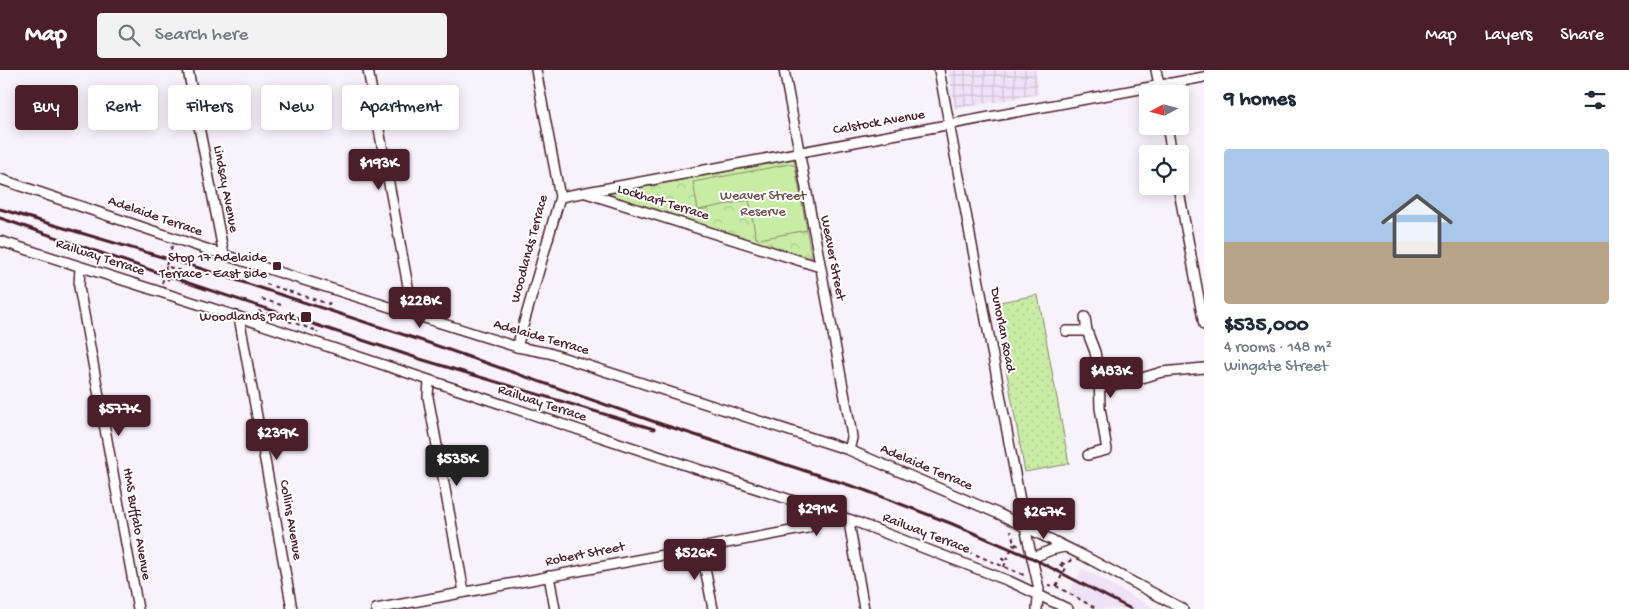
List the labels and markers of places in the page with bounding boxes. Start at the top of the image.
pin: $193K [344,148,414,191]
place label: Stop 17 Adelaide Terrace - East side [158,250,268,283]
marker: Stop 17 Adelaide Terrace - East side [271,260,283,272]
pin: $228K [385,286,455,329]
place label: Woodlands Park [199,309,297,326]
marker: Woodlands Park [299,310,313,324]
pin: $483K [1076,356,1146,399]
pin: $577K [84,394,154,437]
pin: $239K [242,418,312,461]
pin: $535K [422,444,492,487]
pin: $291K [782,494,852,537]
pin: $267K [1009,498,1079,540]
pin: $526K [660,538,730,581]

